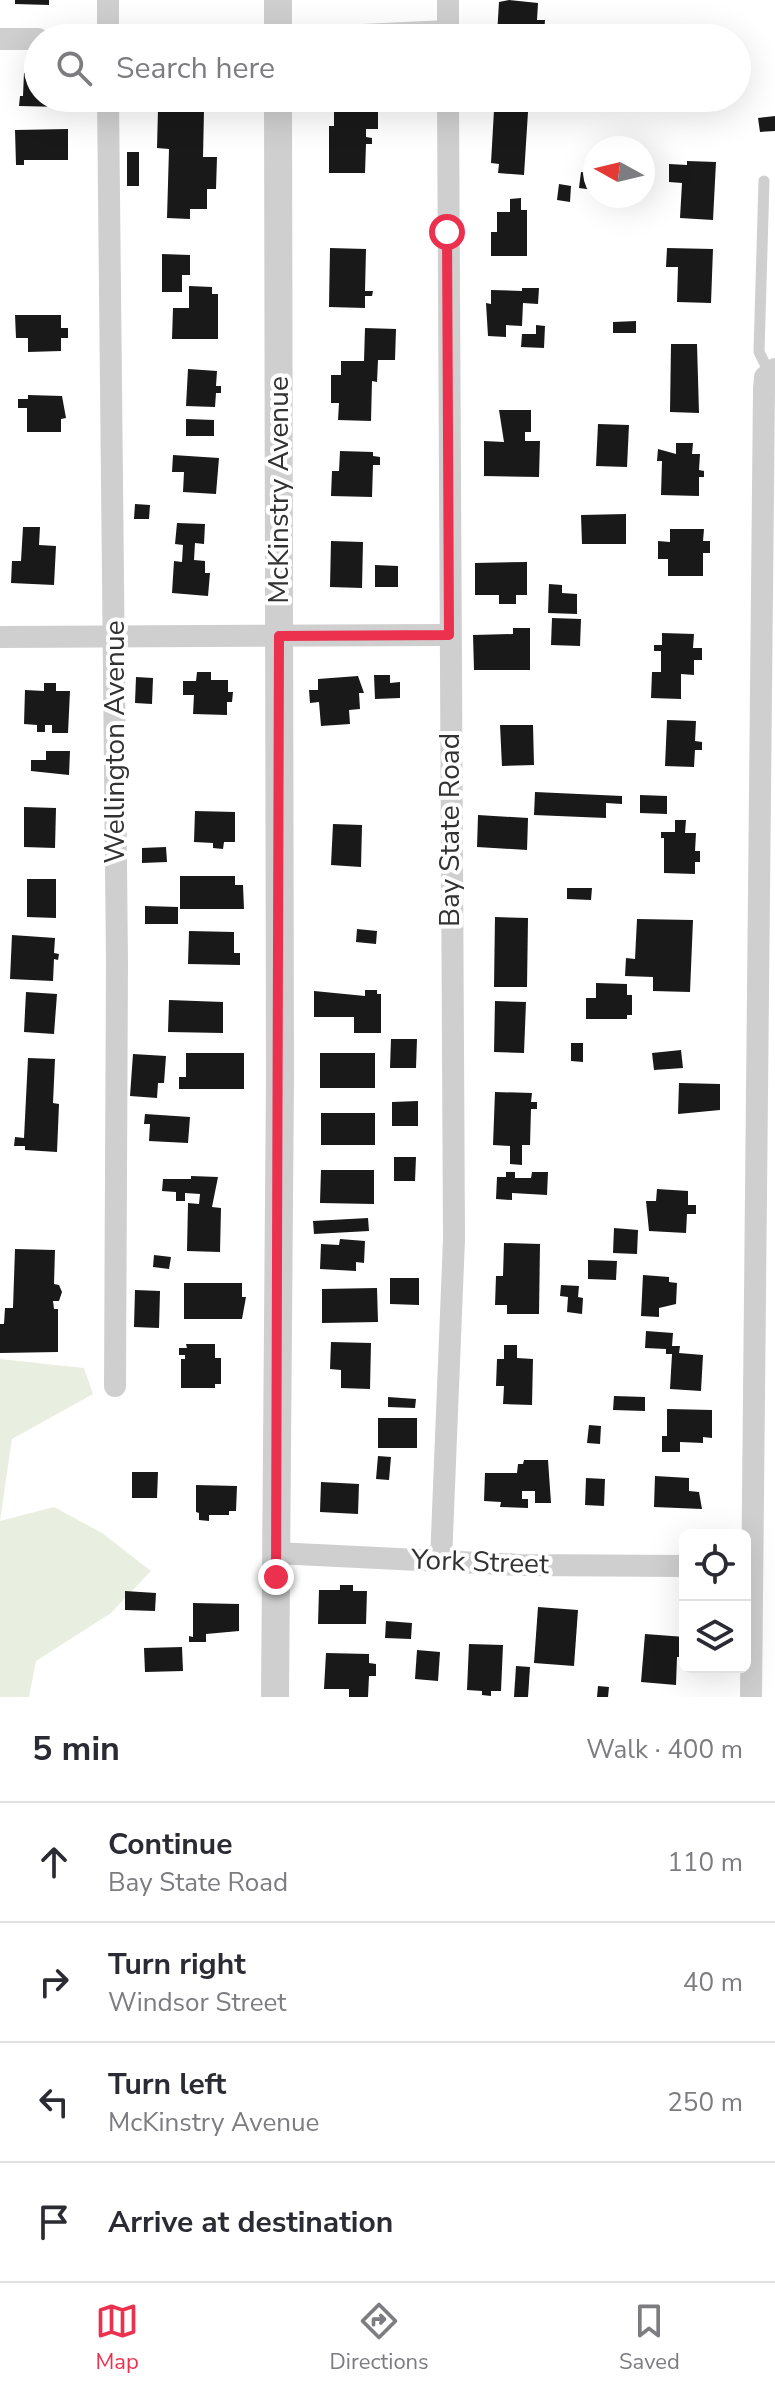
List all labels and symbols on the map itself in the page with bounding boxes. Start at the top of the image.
north arrow [583,136,655,208]
route start [429,214,465,250]
street label: McKinstry Avenue [260,376,298,604]
street label: Wellington Avenue [96,620,134,864]
street label: Bay State Road [431,733,469,927]
street label: York Street [410,1541,550,1583]
route end [258,1559,294,1595]

